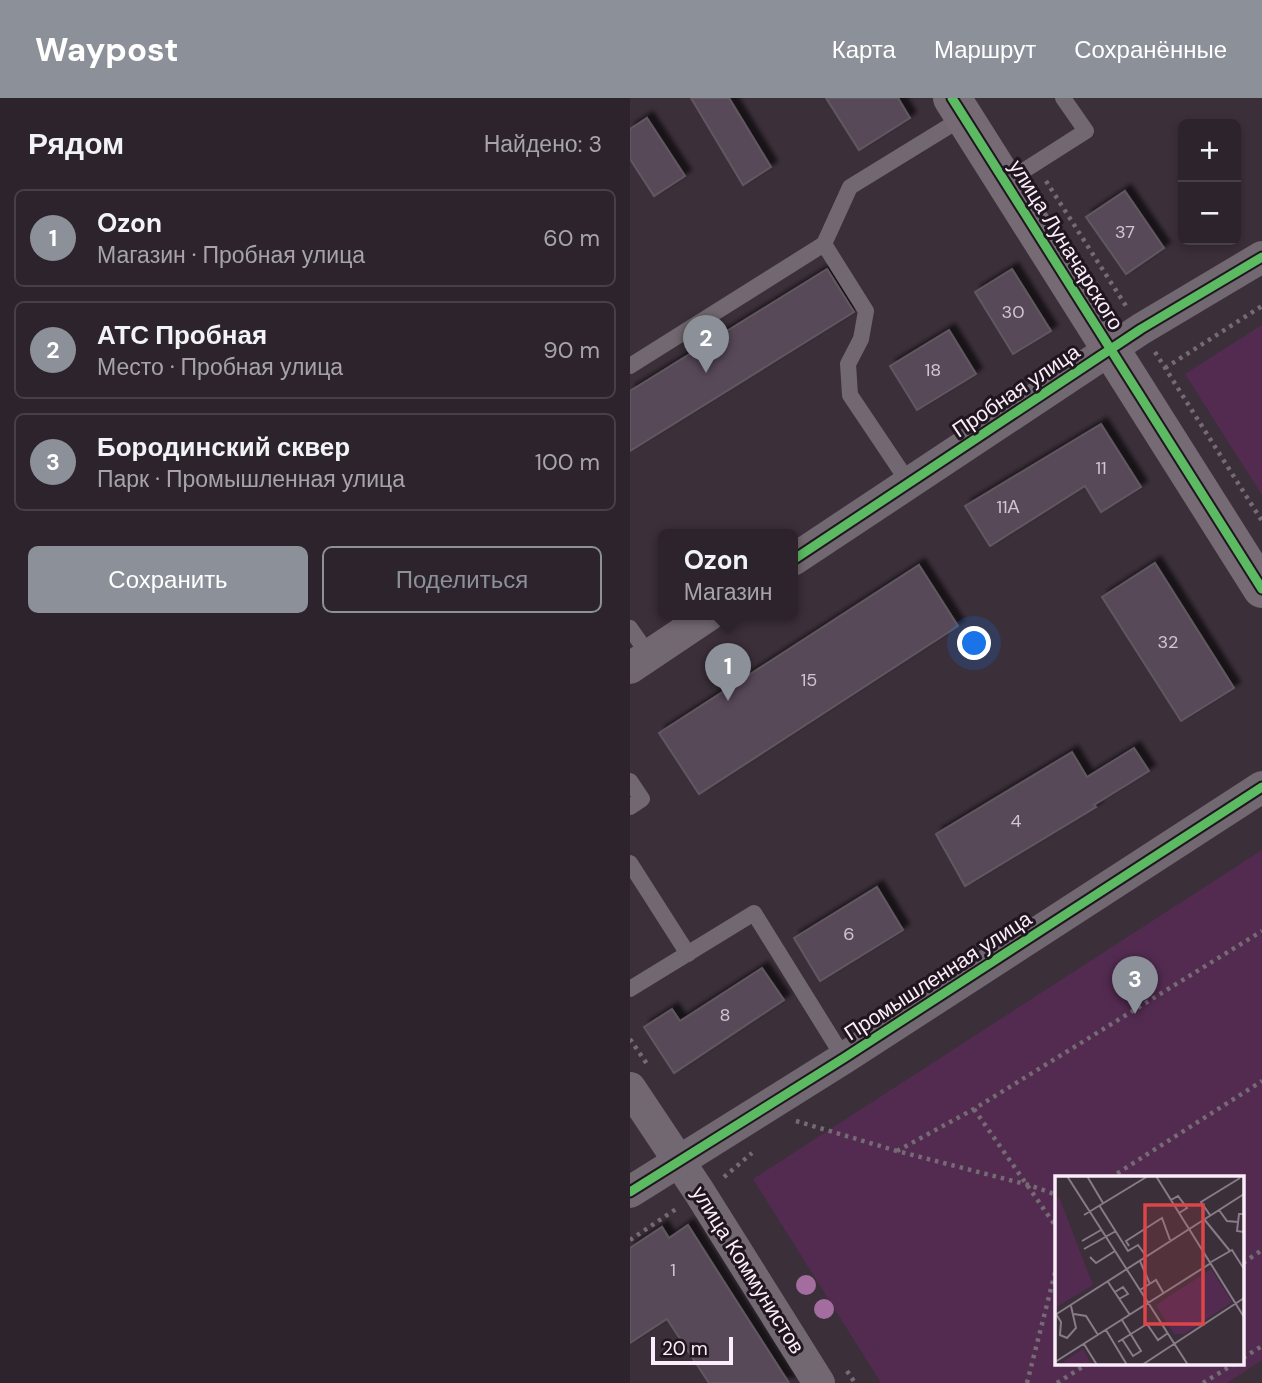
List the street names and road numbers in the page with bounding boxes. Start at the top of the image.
street label: улица Луначарского [1002,155,1130,335]
street label: Пробная улица [947,338,1086,444]
street label: Промышленная улица [839,905,1037,1047]
street label: улица Коммунистов [685,1181,811,1359]

